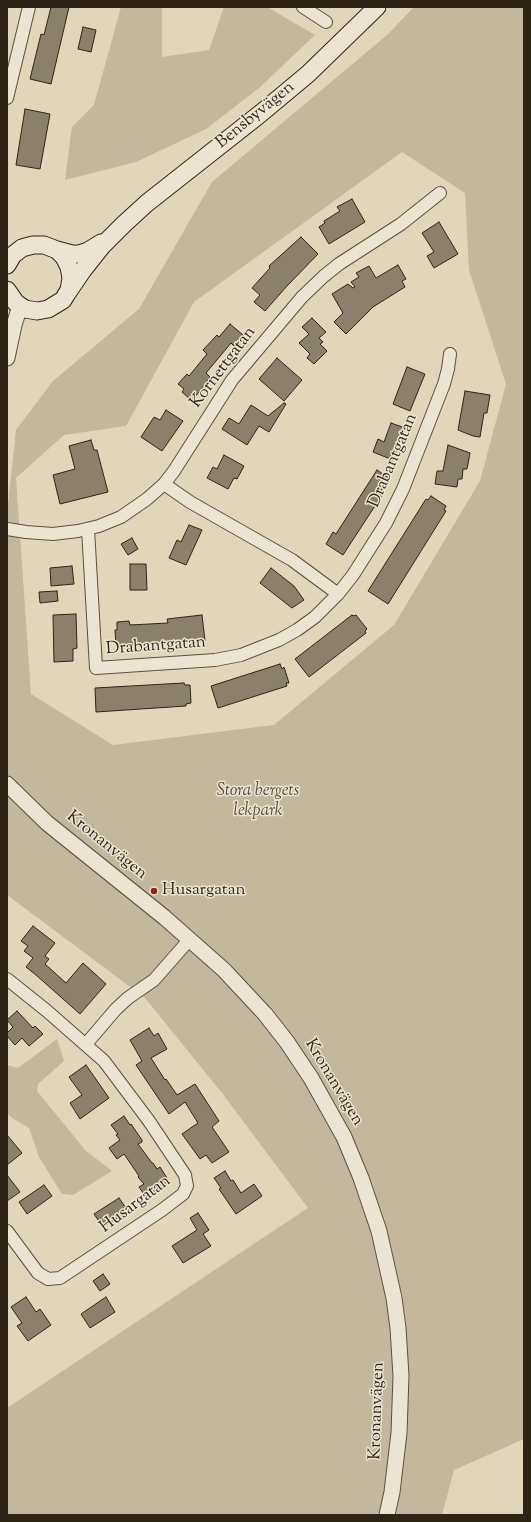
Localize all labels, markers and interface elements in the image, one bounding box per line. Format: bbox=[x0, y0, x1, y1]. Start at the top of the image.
street label: Bensbyvägen bbox=[213, 78, 299, 154]
street label: Kornettgatan bbox=[187, 323, 261, 413]
street label: Drabantgatan bbox=[365, 411, 423, 511]
street label: Drabantgatan bbox=[105, 633, 207, 661]
park label: Stora bergets lekpark bbox=[217, 782, 299, 822]
street label: Kronanvägen bbox=[62, 807, 150, 885]
place label: Husargatan bbox=[162, 881, 246, 901]
marker: Husargatan bbox=[149, 886, 159, 896]
street label: Kronanvägen bbox=[299, 1036, 367, 1130]
street label: Husargatan bbox=[96, 1172, 176, 1238]
street label: Kronanvägen bbox=[366, 1362, 390, 1460]

